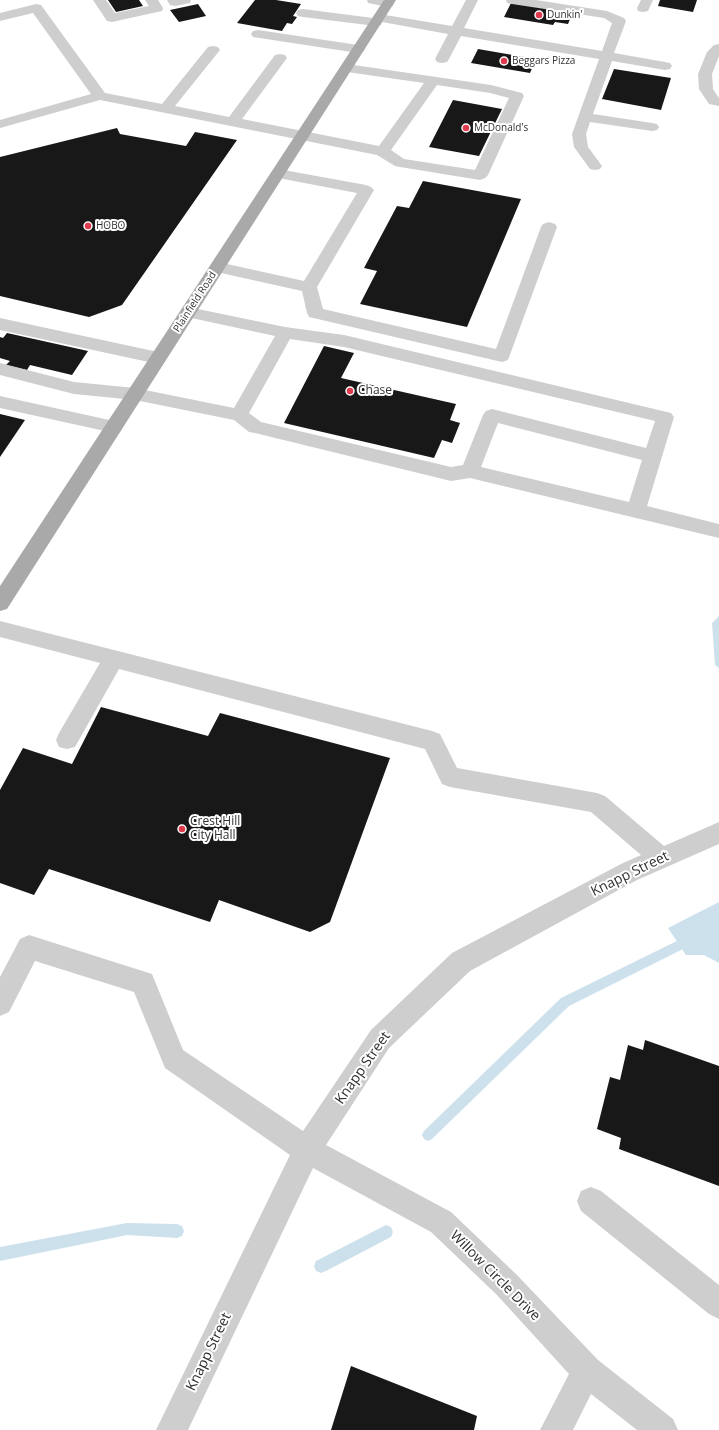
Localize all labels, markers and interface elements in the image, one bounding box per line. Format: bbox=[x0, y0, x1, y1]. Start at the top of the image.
place label: Dunkin' bbox=[547, 9, 583, 21]
marker: Dunkin' bbox=[534, 10, 544, 20]
place label: Beggars Pizza bbox=[512, 55, 575, 67]
marker: Beggars Pizza bbox=[499, 56, 509, 66]
place label: McDonald's bbox=[474, 122, 528, 134]
marker: McDonald's bbox=[461, 123, 471, 133]
place label: HOBO bbox=[96, 220, 125, 232]
marker: HOBO bbox=[83, 221, 93, 231]
street label: Plainfield Road bbox=[171, 270, 219, 334]
place label: Chase bbox=[358, 384, 392, 398]
marker: Chase bbox=[345, 386, 355, 396]
place label: Crest Hill City Hall bbox=[190, 815, 240, 843]
marker: Crest Hill City Hall bbox=[177, 824, 187, 834]
street label: Knapp Street bbox=[588, 848, 672, 900]
street label: Knapp Street bbox=[332, 1028, 394, 1108]
street label: Willow Circle Drive bbox=[446, 1227, 544, 1325]
street label: Knapp Street bbox=[183, 1310, 235, 1394]

